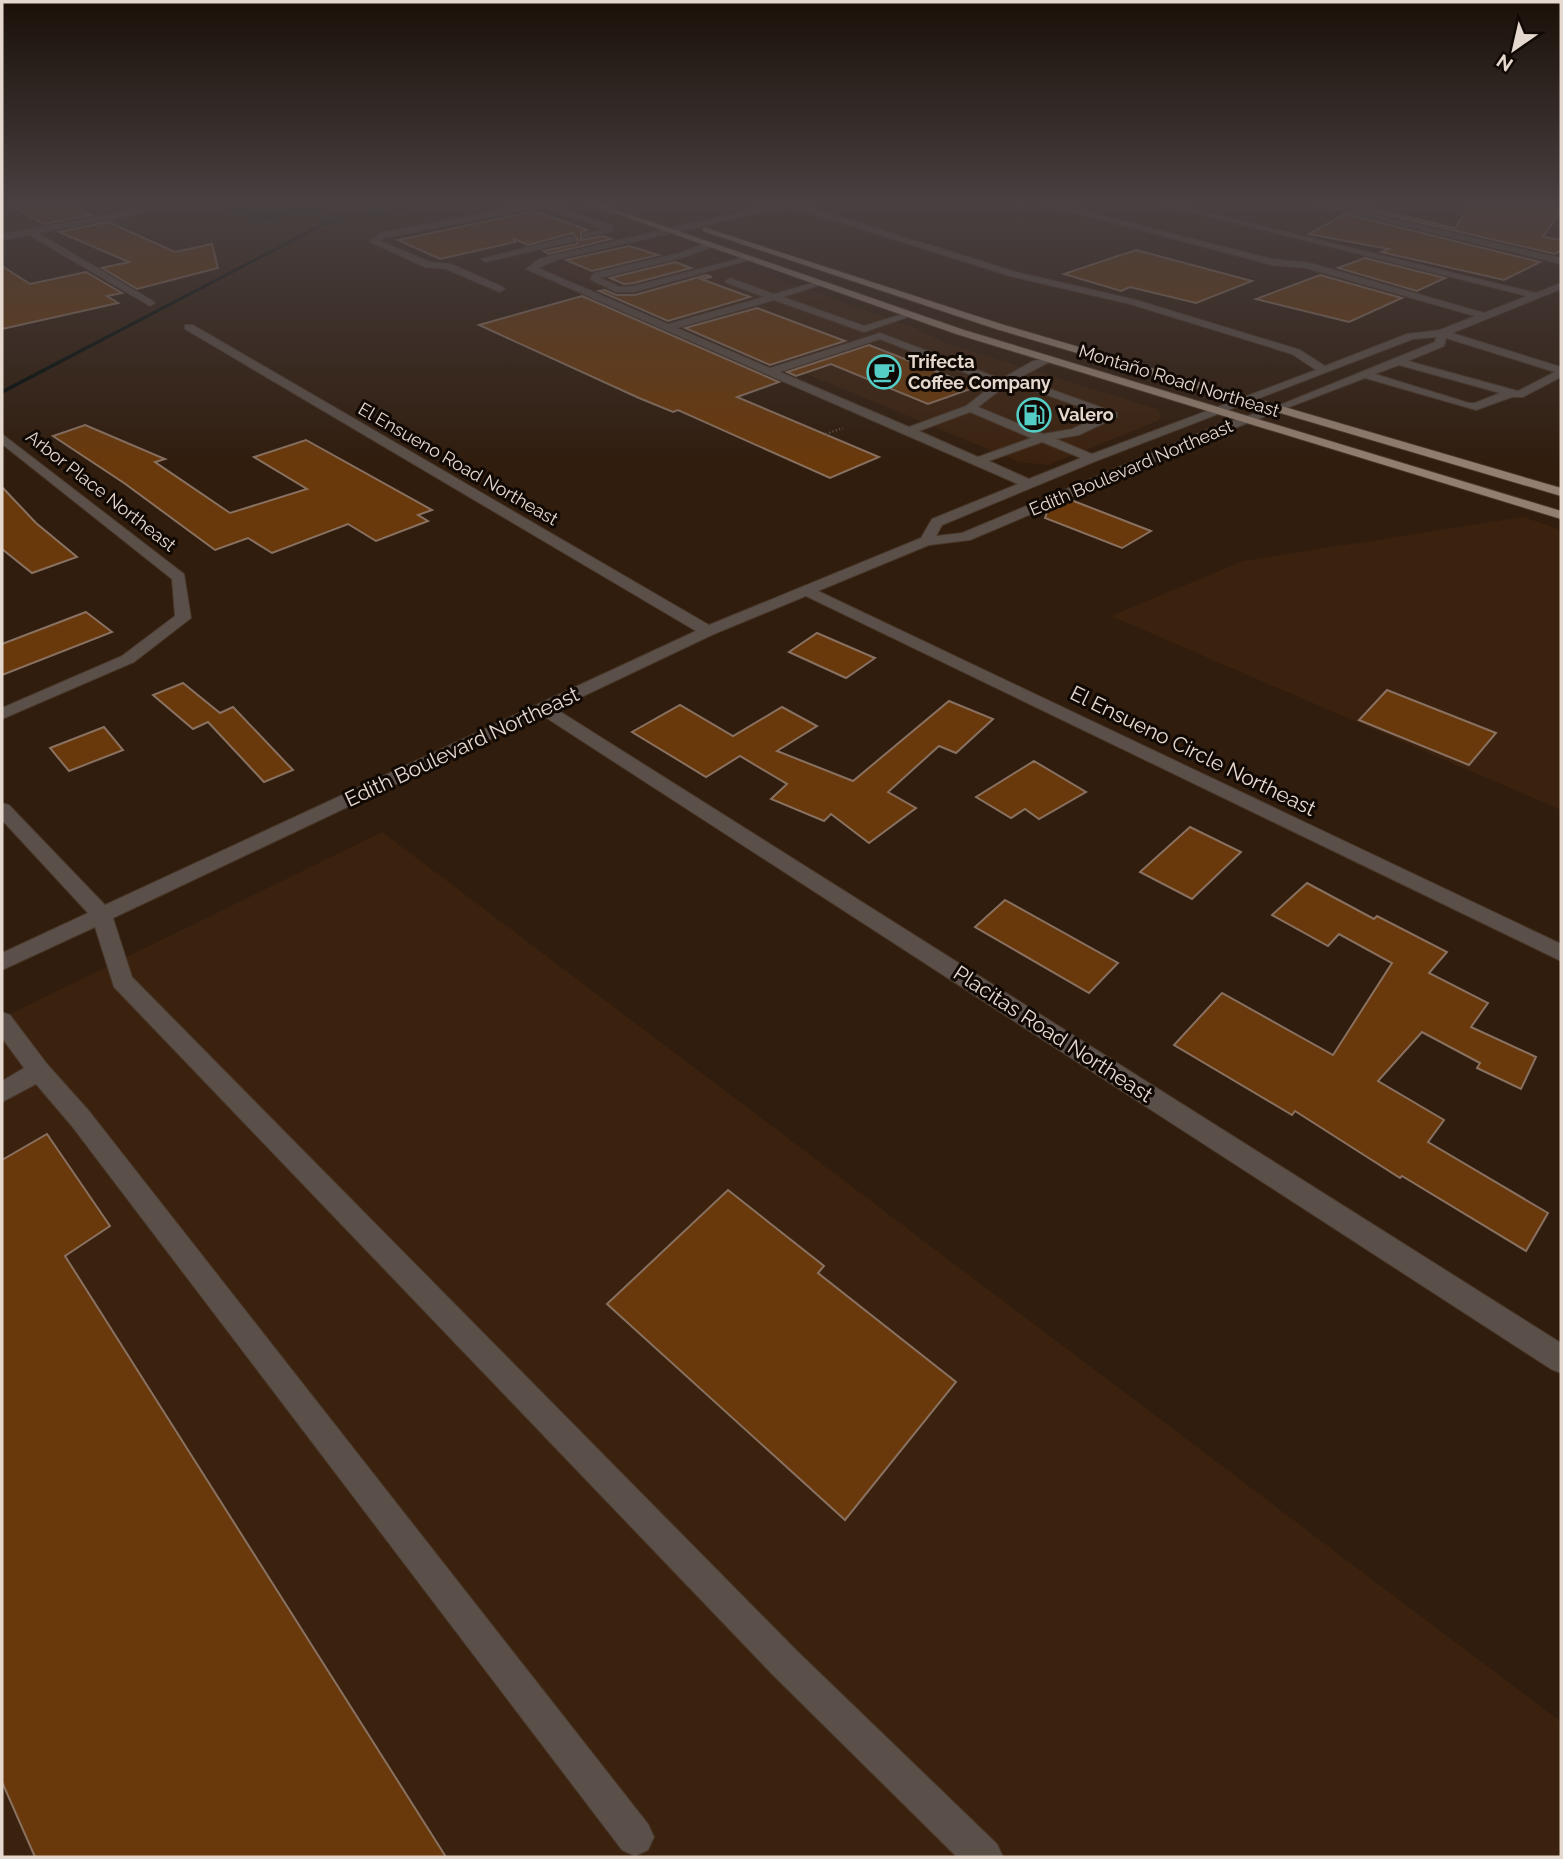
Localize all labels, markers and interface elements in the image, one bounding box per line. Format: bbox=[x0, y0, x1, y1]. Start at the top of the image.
north arrow bbox=[1479, 14, 1549, 84]
text: N bbox=[1492, 50, 1517, 76]
street label: Montaño Road Northeast bbox=[1076, 340, 1282, 421]
place label: Trifecta Coffee Company bbox=[908, 351, 1051, 393]
cafe icon: Trifecta Coffee Company bbox=[865, 353, 903, 391]
fuel station icon: Valero bbox=[1015, 396, 1053, 434]
street label: El Ensueno Road Northeast bbox=[355, 398, 562, 529]
place label: Valero bbox=[1058, 404, 1114, 425]
street label: Edith Boulevard Northeast bbox=[1026, 415, 1236, 520]
street label: Arbor Place Northeast bbox=[22, 426, 180, 556]
street label: El Ensueno Circle Northeast bbox=[1066, 680, 1320, 821]
street label: Edith Boulevard Northeast bbox=[341, 681, 583, 812]
street label: Placitas Road Northeast bbox=[949, 960, 1157, 1107]

